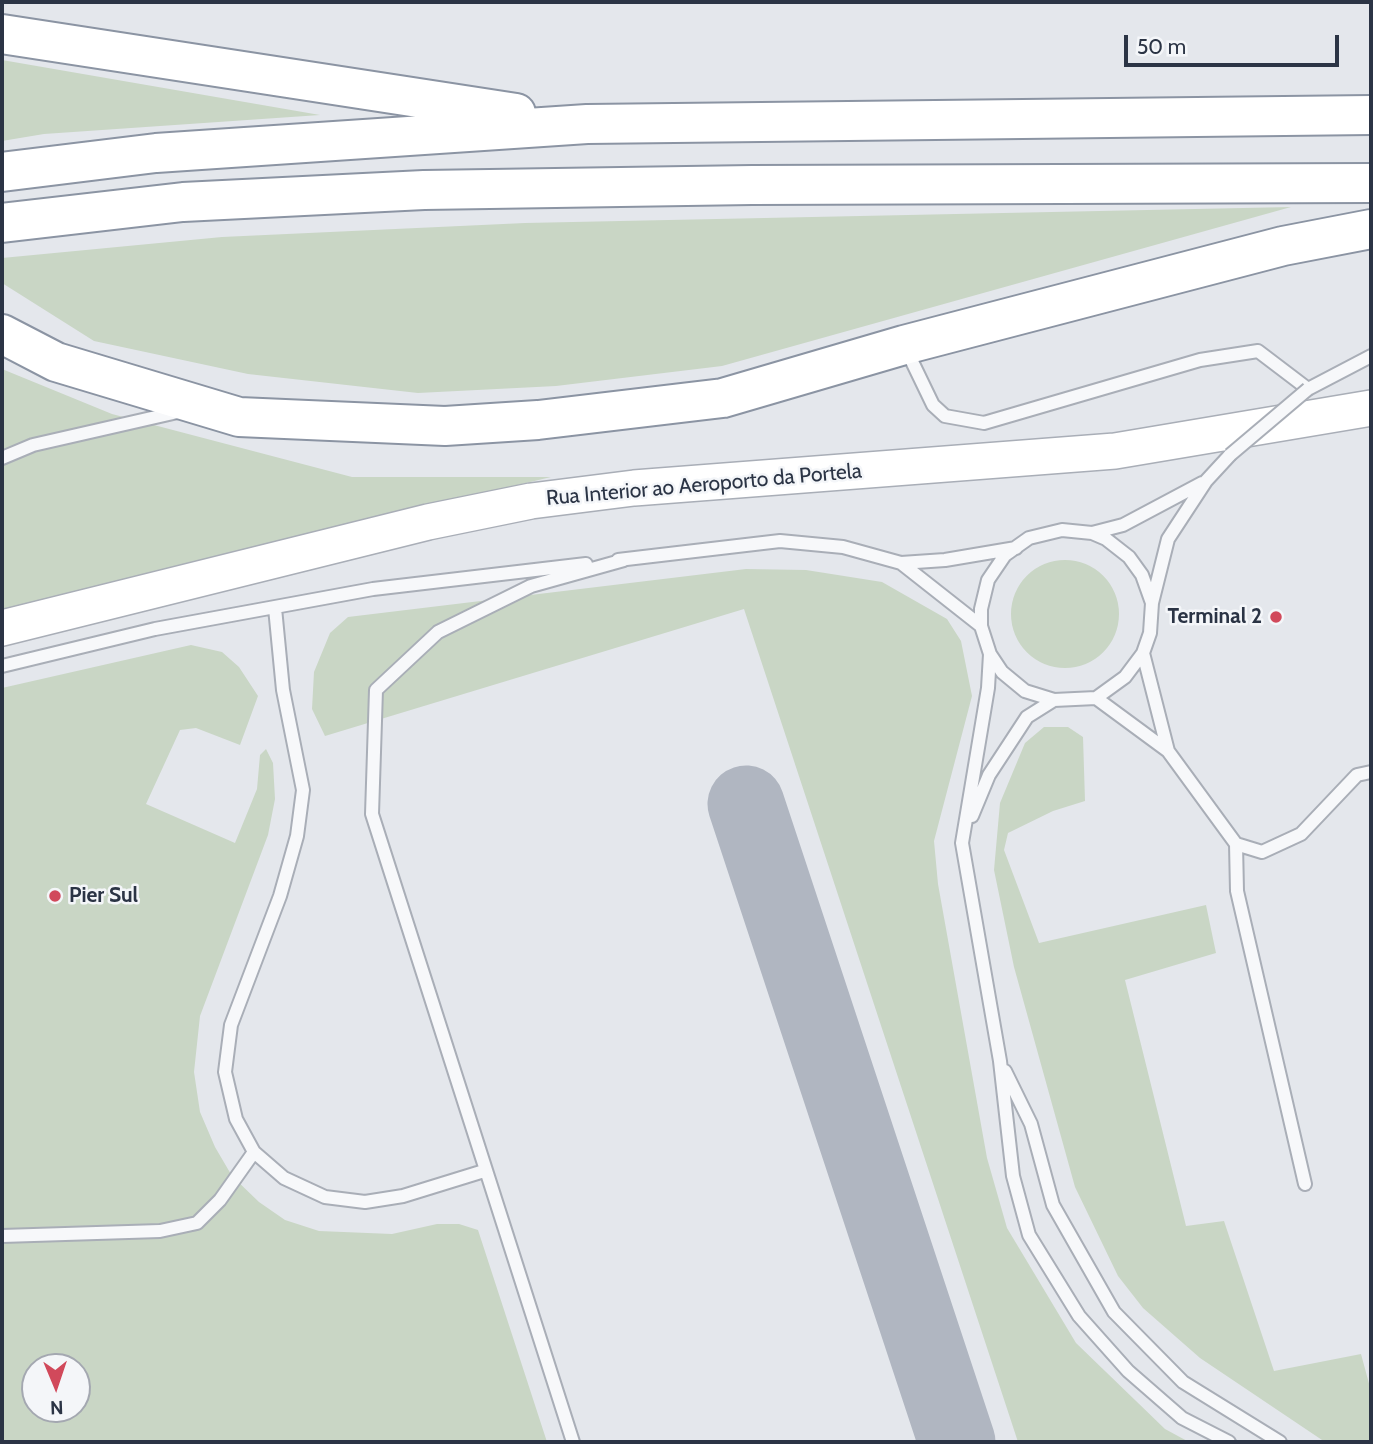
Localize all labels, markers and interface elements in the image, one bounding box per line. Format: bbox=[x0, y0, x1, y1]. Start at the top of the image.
scale bar bbox=[1128, 21, 1343, 65]
text: 50 m bbox=[1137, 34, 1186, 59]
street label: Rua Interior ao Aeroporto da Portela bbox=[545, 459, 863, 511]
place label: Terminal 2 bbox=[1167, 604, 1262, 630]
marker: Terminal 2 bbox=[1268, 609, 1284, 625]
place label: Pier Sul bbox=[69, 883, 138, 909]
marker: Pier Sul bbox=[47, 888, 63, 904]
north arrow bbox=[21, 1353, 91, 1423]
text: N bbox=[50, 1396, 64, 1419]

